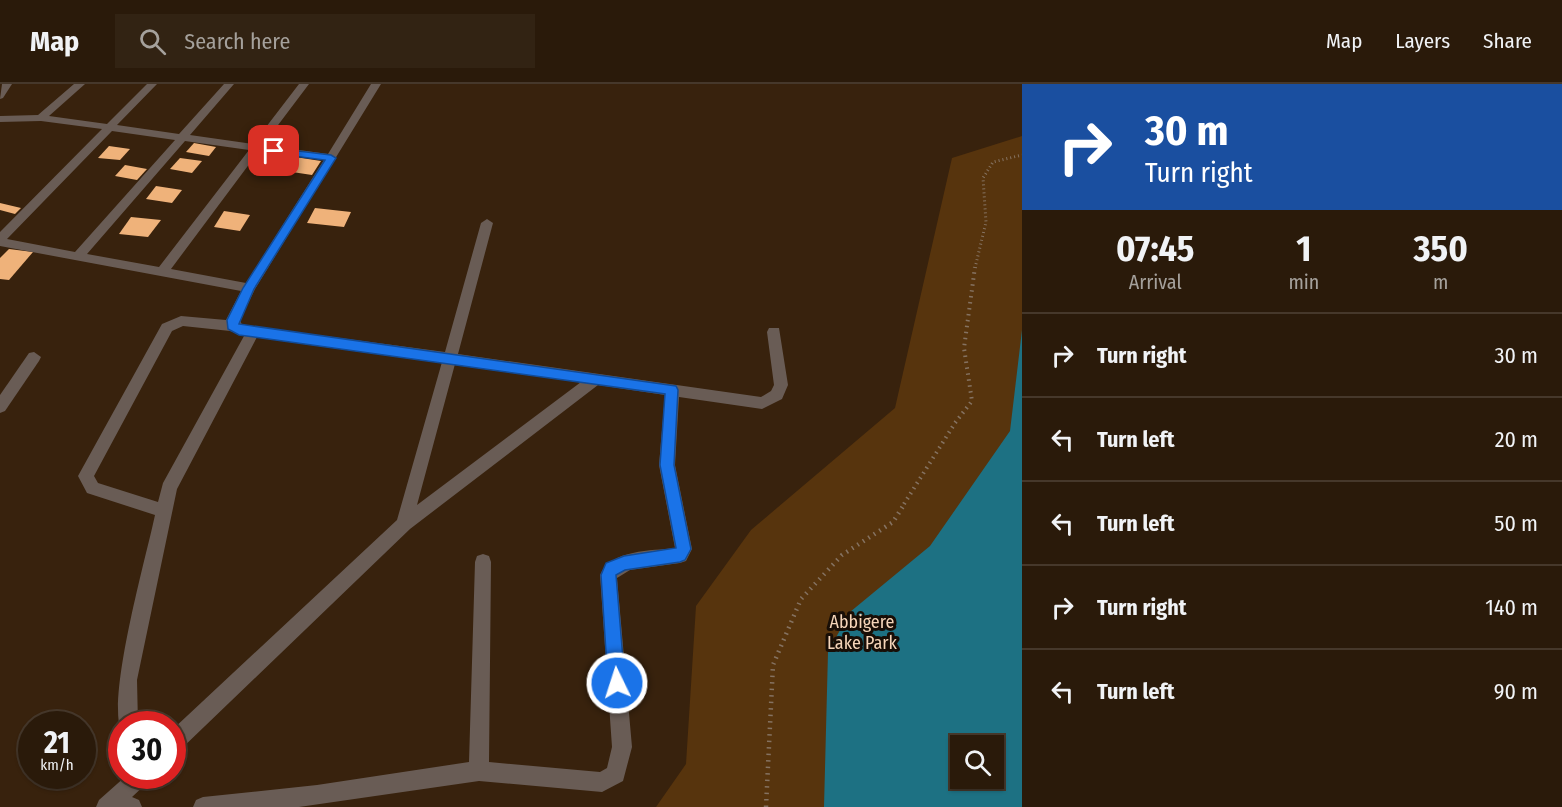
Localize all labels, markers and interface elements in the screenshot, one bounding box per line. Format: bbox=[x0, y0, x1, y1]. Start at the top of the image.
search box bbox=[115, 14, 535, 68]
text: Map bbox=[30, 25, 79, 58]
icon: search bbox=[136, 25, 169, 58]
text: Search here bbox=[184, 28, 290, 55]
text: Map bbox=[1326, 28, 1362, 54]
text: Layers bbox=[1395, 28, 1450, 54]
text: Share bbox=[1483, 28, 1532, 54]
text: 30 m bbox=[1145, 106, 1229, 156]
icon: right bbox=[1046, 108, 1124, 186]
pin bbox=[248, 125, 299, 176]
icon: arrive bbox=[257, 134, 290, 167]
text: Turn right bbox=[1145, 157, 1253, 189]
text: 07:45 bbox=[1116, 227, 1194, 271]
text: 1 bbox=[1296, 227, 1312, 271]
text: 350 bbox=[1413, 227, 1468, 271]
text: Arrival bbox=[1129, 270, 1182, 294]
text: min bbox=[1288, 270, 1319, 294]
text: m bbox=[1433, 270, 1448, 294]
icon: right bbox=[1046, 339, 1079, 372]
text: Turn right bbox=[1097, 342, 1186, 369]
text: 30 m bbox=[1495, 342, 1538, 369]
icon: left bbox=[1046, 423, 1079, 456]
text: Turn left bbox=[1097, 426, 1175, 453]
text: 20 m bbox=[1495, 426, 1538, 453]
icon: left bbox=[1046, 507, 1079, 540]
text: Turn left bbox=[1097, 510, 1175, 537]
text: 50 m bbox=[1494, 510, 1538, 537]
icon: right bbox=[1046, 591, 1079, 624]
text: Turn right bbox=[1097, 594, 1186, 621]
text: 140 m bbox=[1485, 594, 1538, 621]
park label: Abbigere Lake Park bbox=[827, 611, 898, 654]
position arrow bbox=[585, 651, 649, 715]
icon: left bbox=[1046, 675, 1079, 708]
text: Turn left bbox=[1097, 678, 1175, 705]
text: 90 m bbox=[1494, 678, 1538, 705]
speed limit sign: 30 bbox=[108, 711, 186, 789]
text: 21 bbox=[44, 725, 70, 761]
map controls bbox=[950, 735, 1004, 789]
button: search bbox=[950, 735, 1004, 789]
text: km/h bbox=[40, 756, 74, 774]

